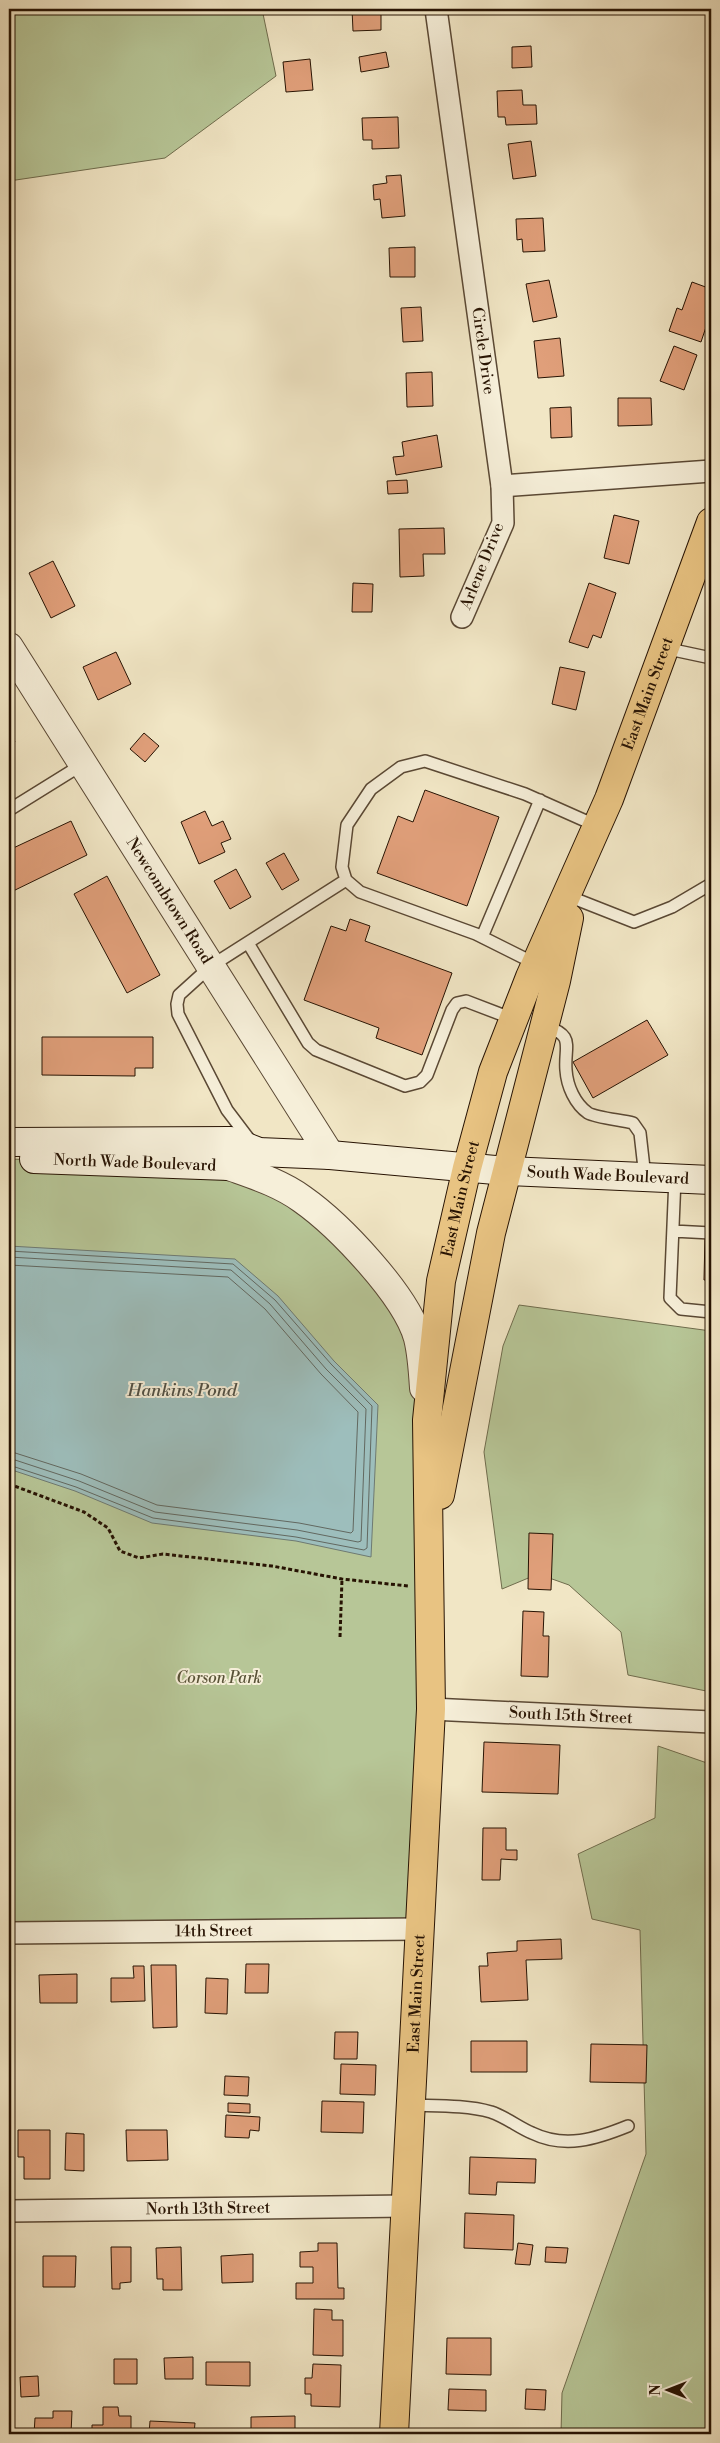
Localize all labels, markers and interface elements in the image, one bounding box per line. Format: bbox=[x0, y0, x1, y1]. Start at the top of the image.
street label: Circle Drive bbox=[467, 306, 499, 396]
street label: Arlene Drive bbox=[455, 520, 509, 613]
street label: East Main Street bbox=[618, 634, 678, 753]
street label: Newcombtown Road bbox=[122, 834, 217, 968]
street label: East Main Street bbox=[437, 1138, 484, 1259]
street label: North Wade Boulevard bbox=[53, 1150, 217, 1176]
street label: South Wade Boulevard bbox=[527, 1162, 689, 1189]
water label: Hankins Pond bbox=[126, 1379, 238, 1402]
park label: Corson Park bbox=[176, 1668, 262, 1688]
street label: South 15th Street bbox=[508, 1703, 634, 1728]
street label: 14th Street bbox=[175, 1921, 253, 1941]
street label: East Main Street bbox=[403, 1933, 430, 2054]
street label: North 13th Street bbox=[145, 2198, 271, 2219]
north arrow bbox=[642, 2366, 692, 2416]
text: N bbox=[647, 2384, 665, 2396]

